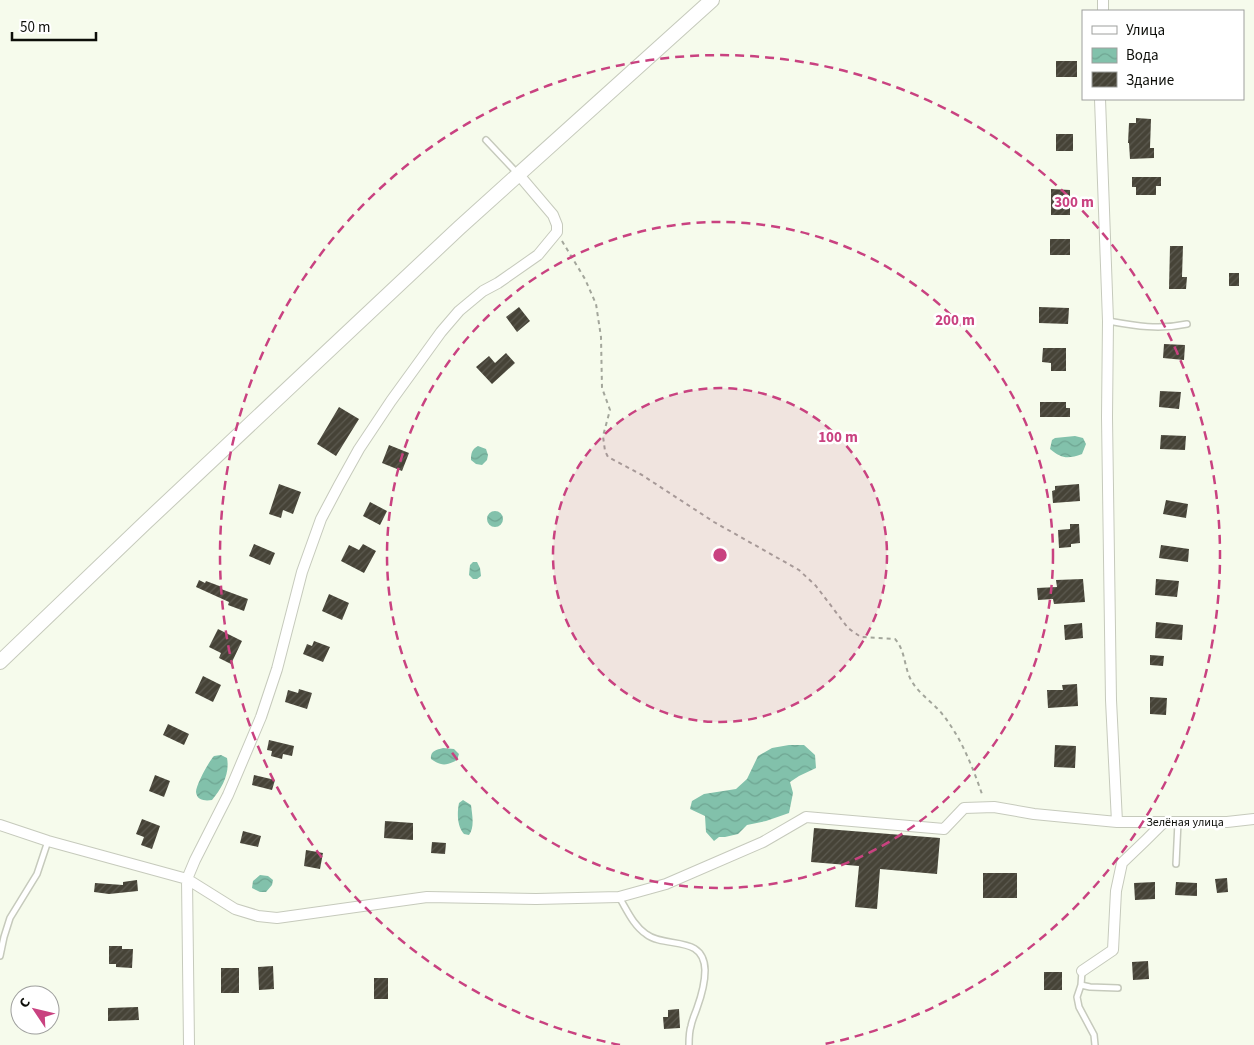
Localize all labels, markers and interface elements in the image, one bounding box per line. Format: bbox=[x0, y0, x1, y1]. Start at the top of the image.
scale bar bbox=[12, 10, 96, 42]
legend bbox=[1082, 10, 1244, 100]
text: 50 m bbox=[20, 17, 50, 38]
text: Улица bbox=[1126, 20, 1165, 41]
text: Вода bbox=[1126, 45, 1159, 66]
text: Здание bbox=[1126, 70, 1174, 91]
text: 300 m bbox=[1054, 192, 1094, 213]
text: 200 m bbox=[935, 310, 975, 331]
text: 100 m bbox=[818, 427, 858, 448]
centre of rings bbox=[711, 546, 729, 564]
street label: Зелёная улица bbox=[1146, 814, 1224, 831]
north arrow bbox=[10, 985, 60, 1035]
text: С bbox=[15, 994, 36, 1012]

